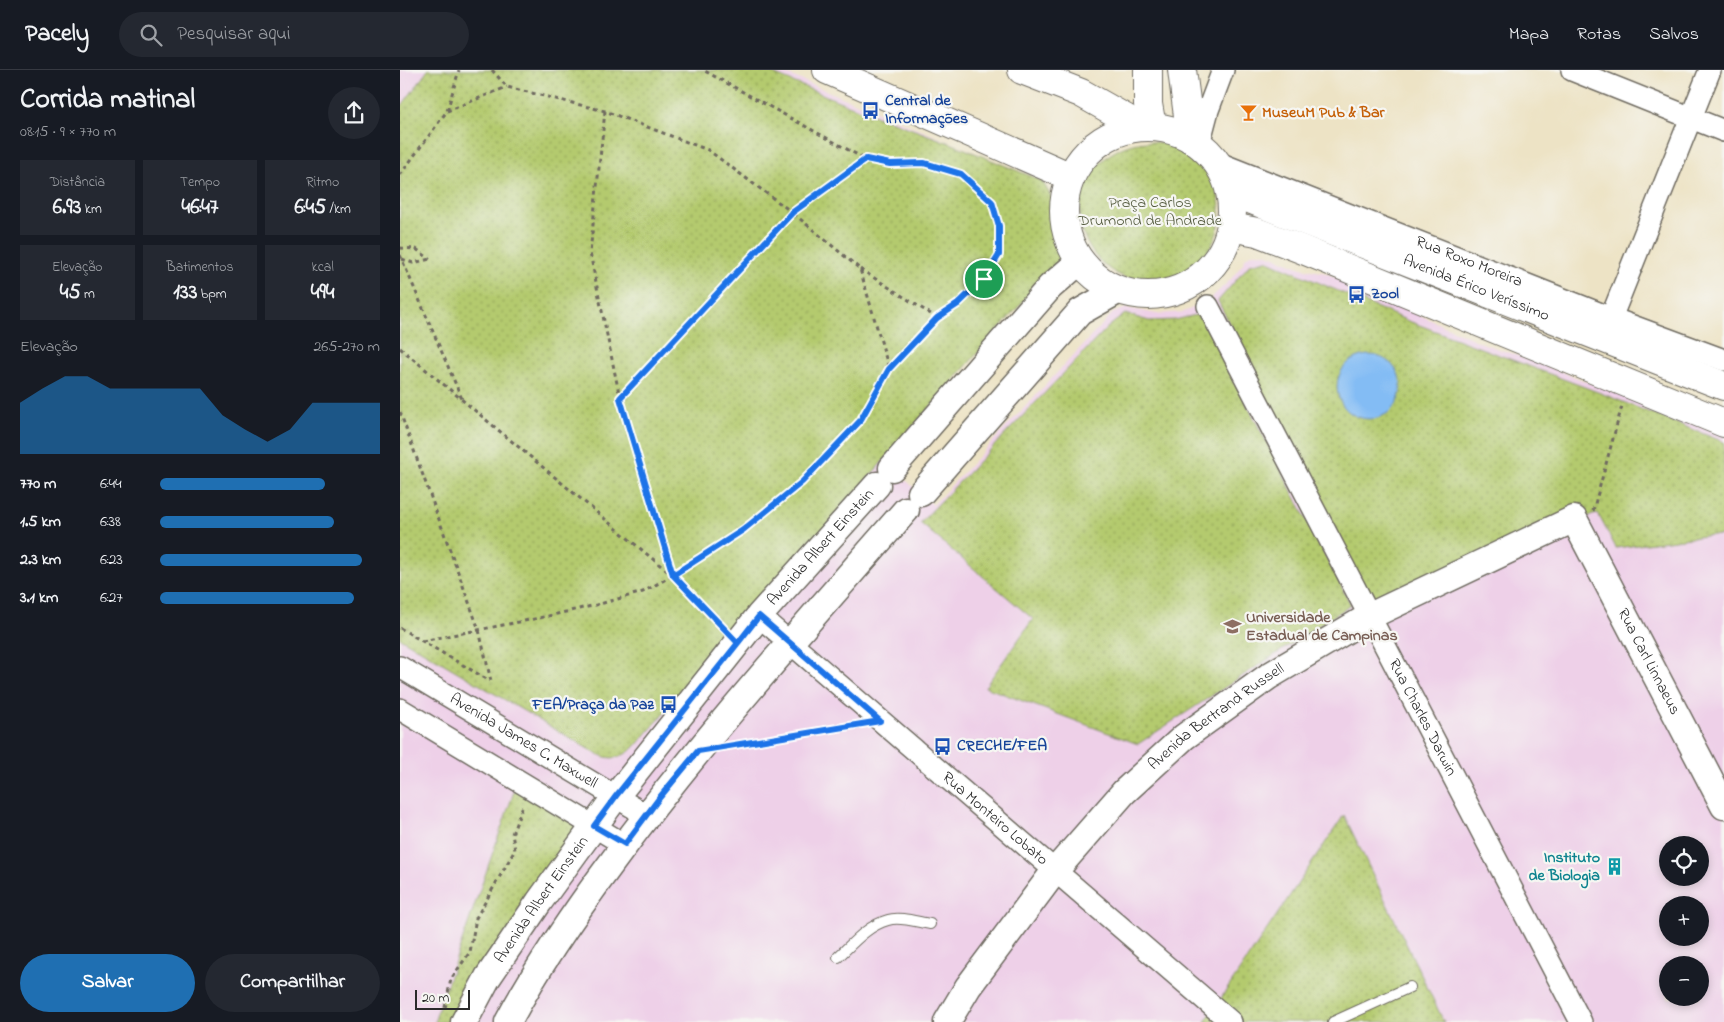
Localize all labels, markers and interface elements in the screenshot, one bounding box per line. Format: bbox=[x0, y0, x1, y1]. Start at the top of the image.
search box bbox=[119, 12, 469, 57]
text: Pacely bbox=[25, 17, 89, 52]
icon: search bbox=[137, 21, 165, 49]
text: Pesquisar aqui bbox=[177, 21, 290, 48]
text: Mapa bbox=[1509, 22, 1549, 48]
text: Rotas bbox=[1577, 22, 1621, 48]
text: Salvos bbox=[1649, 22, 1699, 48]
text: Corrida matinal bbox=[20, 80, 195, 121]
button: share bbox=[328, 87, 380, 139]
place label: Central de Informações bbox=[885, 89, 968, 131]
bus stop icon: Central de Informações bbox=[861, 100, 881, 120]
place label: MuseuM Pub & Bar bbox=[1262, 101, 1386, 125]
bar icon: MuseuM Pub & Bar bbox=[1238, 103, 1258, 123]
text: 08:15 · 9 × 770 m bbox=[20, 120, 116, 144]
text: Distância bbox=[50, 172, 105, 193]
text: Tempo bbox=[180, 172, 220, 193]
text: Ritmo bbox=[306, 172, 339, 193]
park label: Praça Carlos Drumond de Andrade bbox=[1077, 191, 1223, 233]
text: 6.93 bbox=[53, 193, 81, 223]
text: 46:47 bbox=[182, 193, 218, 223]
text: 6:45 bbox=[294, 193, 326, 223]
text: km bbox=[81, 199, 102, 220]
text: /km bbox=[326, 199, 351, 220]
street label: Rua Roxo Moreira bbox=[1412, 230, 1526, 294]
street label: Avenida Érico Veríssimo bbox=[1399, 249, 1553, 328]
text: Elevação bbox=[52, 257, 103, 278]
text: Batimentos bbox=[166, 257, 234, 278]
text: kcal bbox=[312, 257, 334, 278]
pin bbox=[963, 258, 1005, 300]
icon: arrive bbox=[970, 265, 998, 293]
text: 45 bbox=[60, 278, 80, 308]
text: 133 bbox=[173, 278, 197, 308]
text: 494 bbox=[311, 278, 334, 308]
place label: Zool bbox=[1371, 282, 1399, 306]
text: m bbox=[80, 284, 95, 305]
text: bpm bbox=[197, 284, 227, 305]
bus stop icon: Zool bbox=[1347, 284, 1367, 304]
text: Elevação bbox=[20, 335, 78, 359]
text: 265–270 m bbox=[313, 335, 380, 359]
text: 770 m bbox=[20, 472, 57, 496]
text: 6:44 bbox=[100, 472, 122, 496]
street label: Avenida Albert Einstein bbox=[762, 483, 880, 611]
text: 1.5 km bbox=[20, 510, 61, 534]
text: 6:38 bbox=[100, 510, 121, 534]
text: 2.3 km bbox=[20, 548, 61, 572]
text: 6:23 bbox=[100, 548, 123, 572]
text: 3.1 km bbox=[20, 586, 58, 610]
text: 6:27 bbox=[100, 586, 123, 610]
street label: Rua Carl Linnaeus bbox=[1611, 604, 1686, 719]
place label: Universidade Estadual de Campinas bbox=[1246, 606, 1398, 648]
school or university icon: Universidade Estadual de Campinas bbox=[1222, 617, 1242, 637]
street label: Rua Charles Darwin bbox=[1382, 655, 1463, 780]
street label: Avenida Bertrand Russell bbox=[1143, 657, 1289, 776]
street label: Avenida James C. Maxwell bbox=[445, 687, 602, 795]
place label: FEA/Praça da Paz bbox=[531, 693, 655, 717]
bus stop icon: FEA/Praça da Paz bbox=[658, 695, 678, 715]
place label: CRECHE/FEA bbox=[957, 734, 1047, 758]
bus stop icon: CRECHE/FEA bbox=[933, 736, 953, 756]
street label: Rua Monteiro Lobato bbox=[936, 766, 1053, 872]
street label: Avenida Albert Einstein bbox=[489, 831, 595, 968]
map controls bbox=[1659, 836, 1709, 1006]
button: locate bbox=[1659, 836, 1709, 886]
place label: Instituto de Biologia bbox=[1529, 846, 1600, 889]
building icon: Instituto de Biologia bbox=[1604, 857, 1624, 877]
button: + bbox=[1659, 896, 1709, 946]
button: Salvar bbox=[20, 954, 195, 1012]
button: Compartilhar bbox=[205, 954, 380, 1012]
button: − bbox=[1659, 956, 1709, 1006]
scale bar bbox=[415, 987, 470, 1010]
text: 20 m bbox=[422, 988, 449, 1009]

